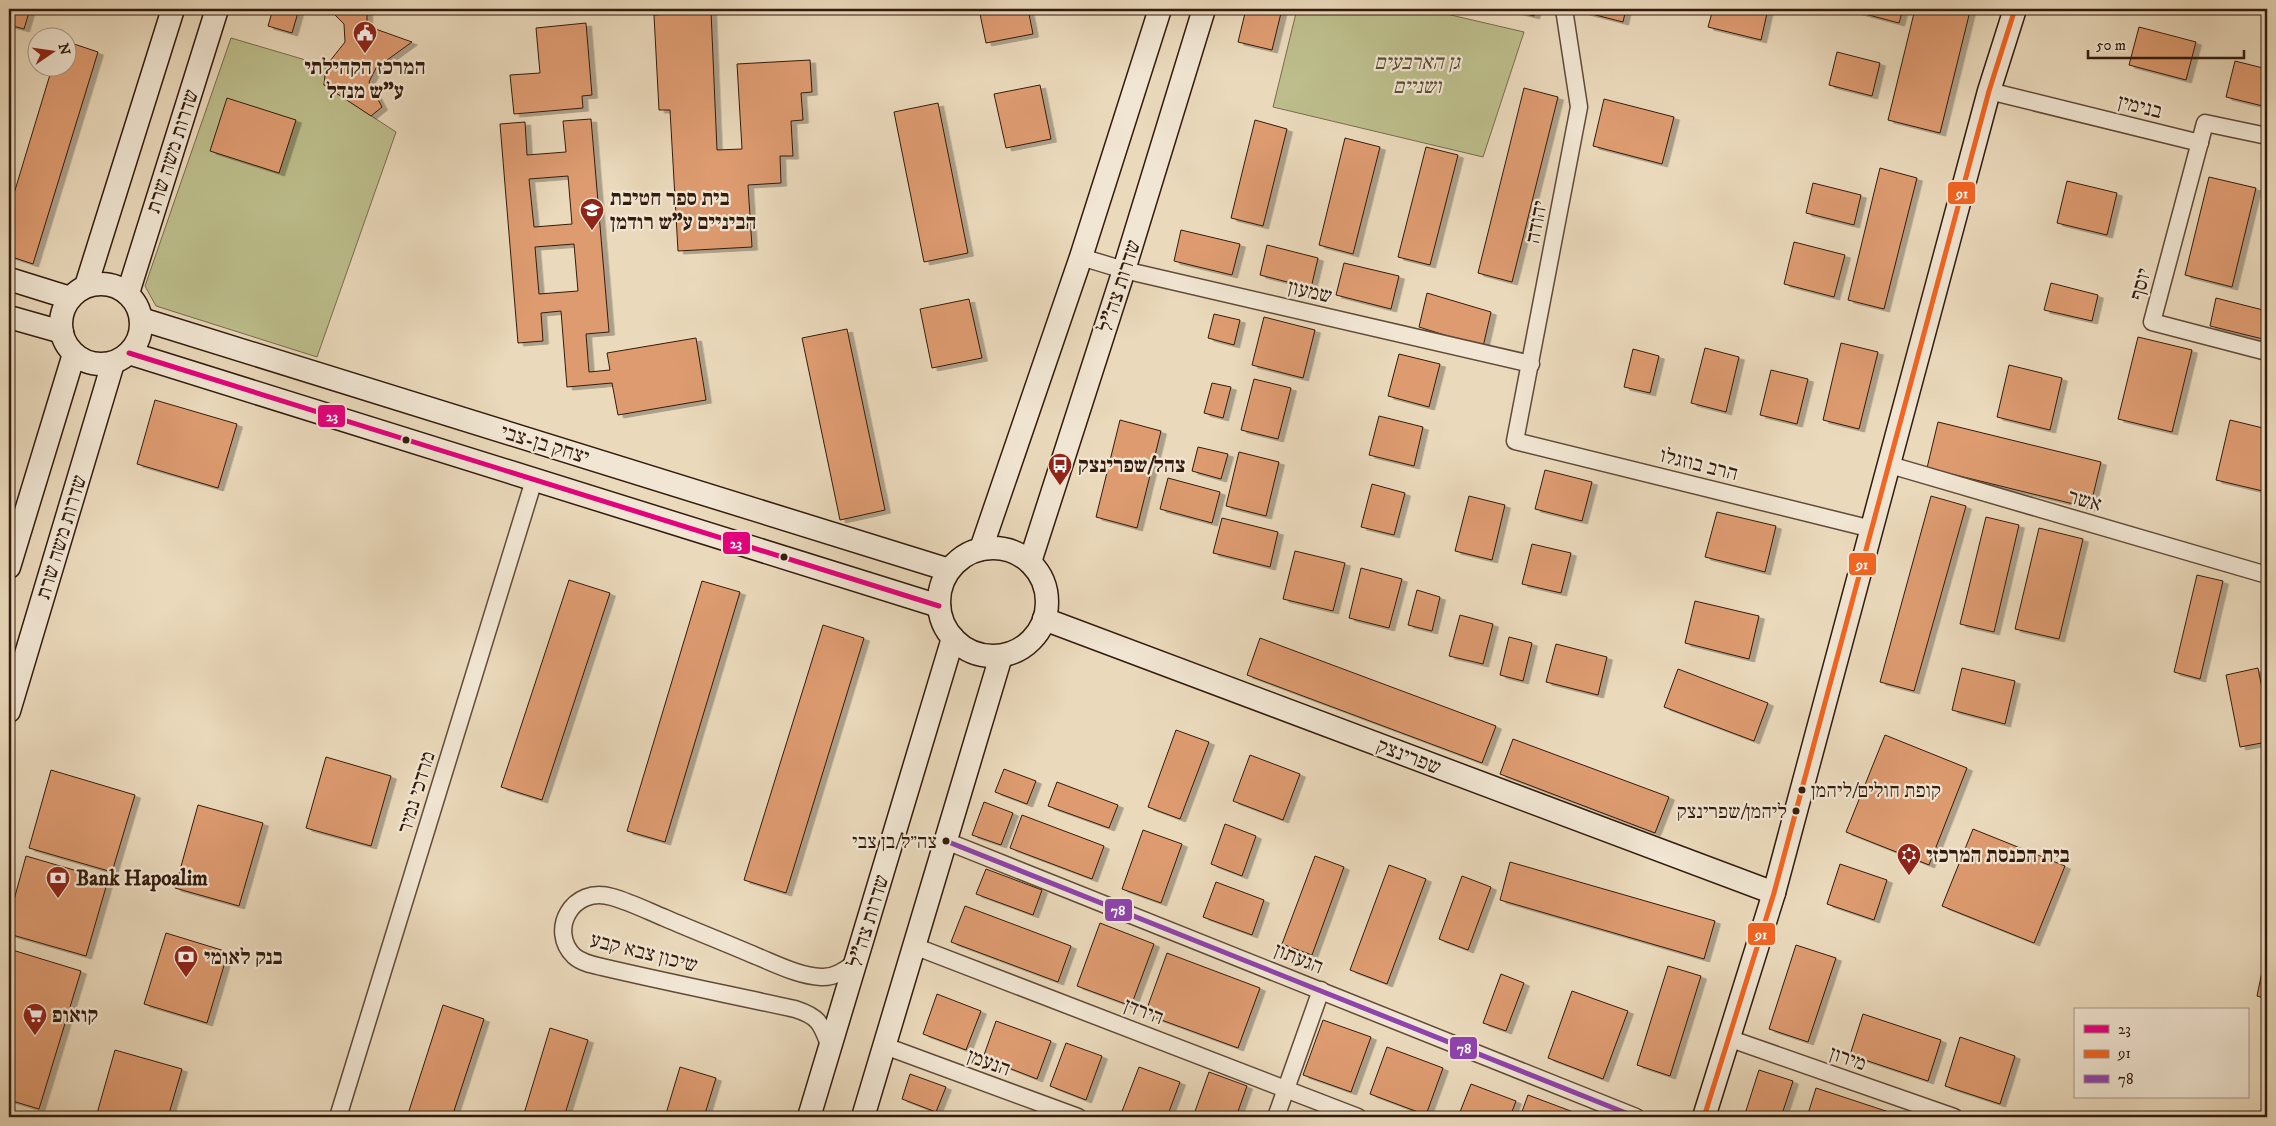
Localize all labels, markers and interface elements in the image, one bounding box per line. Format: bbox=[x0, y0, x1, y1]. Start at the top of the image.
public building icon: המרכז הקהילתי ע"ש מנדל bbox=[352, 20, 378, 54]
north arrow bbox=[28, 28, 78, 78]
scale bar bbox=[2088, 28, 2245, 60]
text: 50 m bbox=[2096, 36, 2126, 55]
text: N bbox=[54, 42, 74, 57]
park label: גן הארבעים ושניים bbox=[1374, 50, 1462, 100]
place label: המרכז הקהילתי ע"ש מנדל bbox=[304, 55, 426, 105]
street label: שדרות משה שרת bbox=[141, 86, 205, 217]
street label: בנימין bbox=[2115, 89, 2165, 125]
line badge: 91 bbox=[1947, 181, 1976, 205]
text: 91 bbox=[1955, 185, 1968, 203]
place label: בית ספר חטיבת הביניים ע"ש רודמן bbox=[610, 186, 757, 236]
school or university icon: בית ספר חטיבת הביניים ע"ש רודמן bbox=[579, 197, 605, 231]
street label: יהודה bbox=[1520, 198, 1554, 246]
street label: שדרות צה"ל bbox=[1093, 237, 1147, 336]
street label: יוסף bbox=[2124, 265, 2158, 303]
street label: שמעון bbox=[1285, 274, 1335, 310]
line badge: 23 bbox=[317, 404, 346, 428]
text: 23 bbox=[326, 408, 338, 426]
street label: יצחק בן-צבי bbox=[497, 419, 593, 471]
unlabelled marker bbox=[401, 435, 411, 445]
street label: הרב בוזגלו bbox=[1657, 443, 1741, 487]
bus stop icon: צהל/שפרינצק bbox=[1047, 452, 1073, 486]
place label: צהל/שפרינצק bbox=[1078, 453, 1186, 479]
street label: שדרות משה שרת bbox=[31, 472, 93, 603]
street label: אשר bbox=[2065, 484, 2105, 518]
line badge: 23 bbox=[722, 531, 751, 555]
text: 23 bbox=[730, 535, 742, 553]
unlabelled marker bbox=[779, 552, 789, 562]
line badge: 91 bbox=[1848, 552, 1877, 576]
text: 91 bbox=[1855, 556, 1868, 574]
street label: שפרינצק bbox=[1373, 733, 1445, 781]
street label: מרדכי נמיר bbox=[392, 748, 442, 837]
place label: קופת חולים/ליהמן bbox=[1811, 779, 1941, 804]
marker: קופת חולים/ליהמן bbox=[1797, 785, 1807, 795]
place label: ליהמן/שפרינצק bbox=[1677, 800, 1787, 825]
marker: ליהמן/שפרינצק bbox=[1791, 806, 1801, 816]
place label: צה״ל/בן צבי bbox=[852, 830, 937, 855]
marker: צה״ל/בן צבי bbox=[941, 836, 951, 846]
synagogue icon: בית הכנסת המרכזי bbox=[1896, 842, 1922, 876]
place label: בית הכנסת המרכזי bbox=[1926, 843, 2070, 869]
bank icon: Bank Hapoalim bbox=[45, 865, 71, 899]
place label: Bank Hapoalim bbox=[76, 866, 208, 892]
street label: שדרות צה"ל bbox=[842, 871, 895, 971]
line badge: 78 bbox=[1104, 898, 1133, 922]
text: 78 bbox=[1111, 902, 1125, 920]
line badge: 91 bbox=[1747, 922, 1776, 946]
text: 91 bbox=[1754, 926, 1767, 944]
street label: שיכון צבא קבע bbox=[587, 927, 700, 979]
street label: הגעתון bbox=[1270, 937, 1327, 980]
bank icon: בנק לאומי bbox=[173, 944, 199, 978]
place label: בנק לאומי bbox=[204, 945, 283, 971]
street label: הירדן bbox=[1120, 992, 1167, 1031]
supermarket icon: קואופ bbox=[22, 1002, 48, 1036]
place label: קואופ bbox=[52, 1003, 98, 1029]
legend bbox=[2074, 1008, 2248, 1098]
text: 23 bbox=[2118, 1020, 2131, 1039]
line badge: 78 bbox=[1449, 1036, 1478, 1060]
text: 78 bbox=[1457, 1040, 1471, 1058]
street label: מירון bbox=[1826, 1041, 1869, 1077]
street label: הנעמן bbox=[963, 1043, 1014, 1083]
text: 91 bbox=[2117, 1044, 2131, 1063]
text: 78 bbox=[2118, 1070, 2133, 1089]

